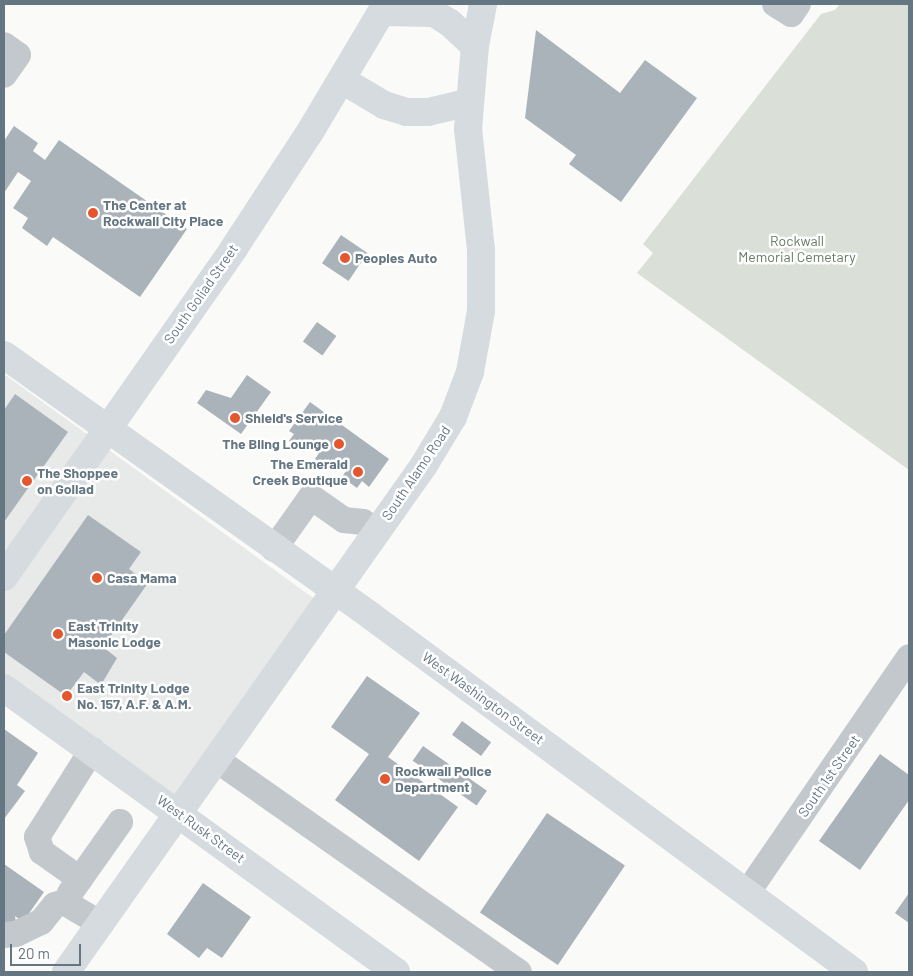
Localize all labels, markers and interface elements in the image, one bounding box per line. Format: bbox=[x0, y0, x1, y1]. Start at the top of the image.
place label: The Center at Rockwall City Place bbox=[103, 197, 223, 230]
marker: The Center at Rockwall City Place bbox=[87, 207, 99, 219]
park label: Rockwall Memorial Cemetary bbox=[738, 233, 856, 266]
street label: South Goliad Street bbox=[160, 241, 242, 347]
place label: Peoples Auto bbox=[355, 250, 437, 266]
marker: Peoples Auto bbox=[339, 252, 351, 264]
place label: Shield's Service bbox=[245, 410, 343, 426]
marker: Shield's Service bbox=[229, 412, 241, 424]
street label: South Alamo Road bbox=[378, 423, 454, 523]
place label: The Bling Lounge bbox=[222, 436, 329, 452]
marker: The Bling Lounge bbox=[333, 438, 345, 450]
place label: The Emerald Creek Boutique bbox=[253, 456, 348, 488]
place label: The Shoppee on Goliad bbox=[37, 465, 118, 498]
marker: The Emerald Creek Boutique bbox=[352, 466, 364, 478]
marker: The Shoppee on Goliad bbox=[21, 475, 33, 487]
place label: Casa Mama bbox=[107, 570, 177, 586]
marker: Casa Mama bbox=[91, 572, 103, 584]
place label: East Trinity Masonic Lodge bbox=[68, 618, 161, 650]
marker: East Trinity Masonic Lodge bbox=[52, 628, 64, 640]
street label: West Washington Street bbox=[419, 648, 547, 748]
place label: East Trinity Lodge No. 157, A.F. & A.M. bbox=[77, 680, 191, 712]
marker: East Trinity Lodge No. 157, A.F. & A.M. bbox=[61, 690, 73, 702]
street label: South 1st Street bbox=[794, 732, 864, 820]
place label: Rockwall Police Department bbox=[395, 763, 492, 796]
marker: Rockwall Police Department bbox=[379, 773, 391, 785]
street label: West Rusk Street bbox=[154, 792, 248, 866]
scale bar bbox=[12, 934, 84, 966]
text: 20 m bbox=[18, 944, 50, 962]

